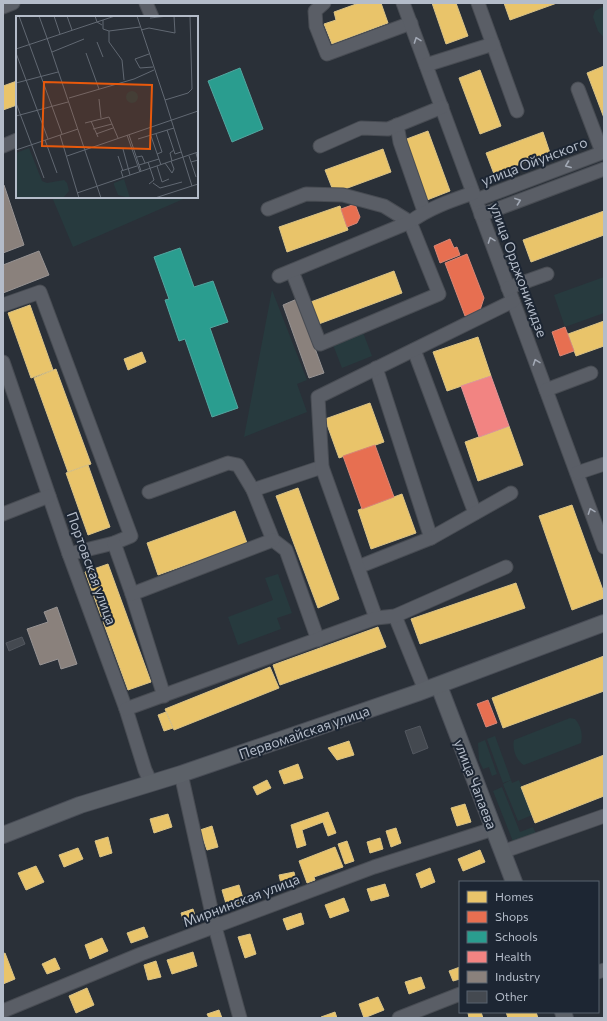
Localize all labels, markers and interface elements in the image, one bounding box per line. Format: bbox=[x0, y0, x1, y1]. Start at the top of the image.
inset map bbox=[16, 16, 198, 198]
one-way arrow bbox=[413, 36, 421, 43]
street label: улица Ойунского bbox=[478, 133, 590, 189]
one-way arrow bbox=[564, 161, 571, 169]
one-way arrow bbox=[514, 197, 521, 206]
street label: улица Орджоникидзе bbox=[487, 200, 551, 340]
one-way arrow bbox=[487, 237, 495, 244]
one-way arrow bbox=[532, 359, 540, 366]
one-way arrow bbox=[587, 507, 595, 514]
street label: Портовская улица bbox=[64, 509, 120, 627]
street label: Первомайская улица bbox=[236, 702, 372, 762]
street label: улица Чапаева bbox=[451, 737, 501, 831]
street label: Мирнинская улица bbox=[180, 870, 302, 930]
legend bbox=[459, 881, 599, 1013]
text: Homes bbox=[495, 889, 533, 903]
text: Shops bbox=[495, 909, 529, 923]
text: Schools bbox=[495, 929, 538, 943]
text: Health bbox=[495, 949, 531, 963]
text: Industry bbox=[495, 969, 540, 983]
text: Other bbox=[495, 989, 528, 1003]

